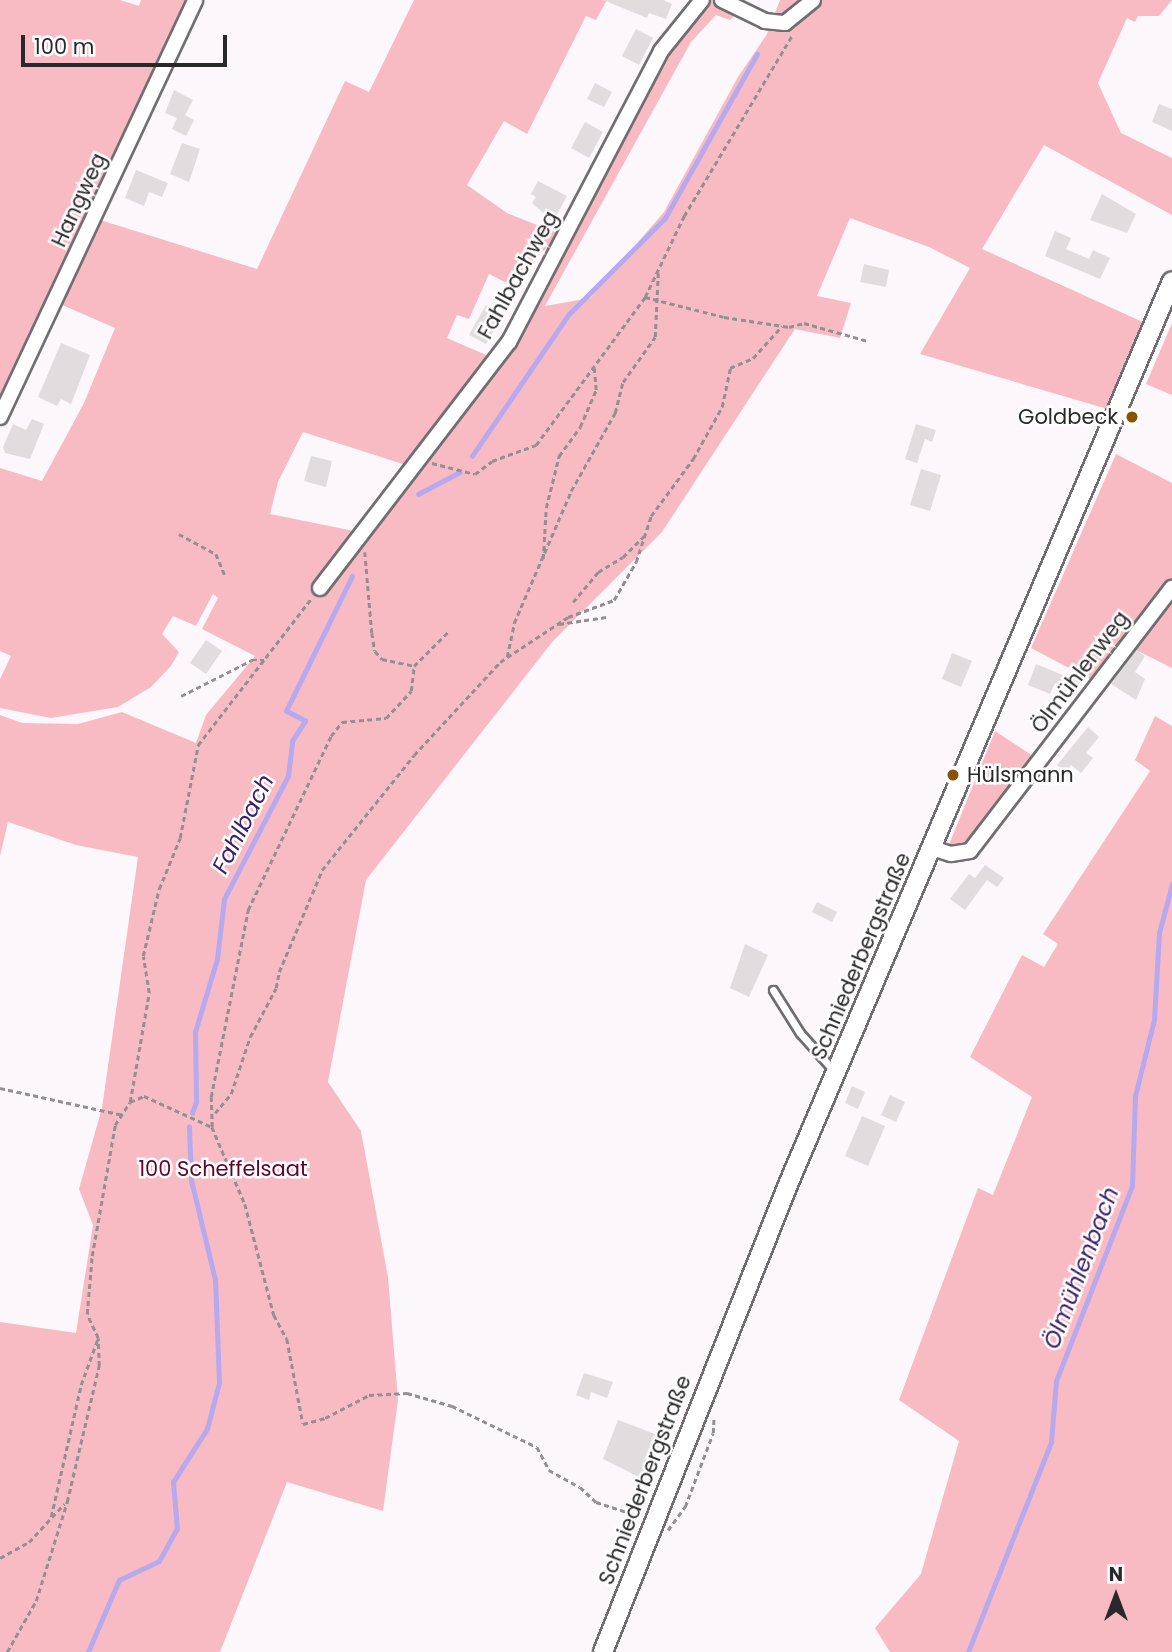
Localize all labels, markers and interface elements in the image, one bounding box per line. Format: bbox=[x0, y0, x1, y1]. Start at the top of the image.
scale bar bbox=[24, 21, 231, 65]
text: 100 m bbox=[34, 32, 94, 61]
street label: Hangweg bbox=[46, 149, 112, 251]
street label: Fahlbachweg bbox=[472, 207, 564, 343]
place label: Goldbeck bbox=[1018, 404, 1118, 430]
marker: Goldbeck bbox=[1124, 409, 1140, 425]
street label: Ölmühlenweg bbox=[1026, 606, 1134, 738]
place label: Hülsmann bbox=[967, 762, 1074, 788]
marker: Hülsmann bbox=[945, 767, 961, 783]
water label: Fahlbach bbox=[206, 770, 280, 878]
street label: Schniederbergstraße bbox=[806, 849, 916, 1063]
park label: 100 Scheffelsaat bbox=[138, 1156, 308, 1182]
water label: Ölmühlenbach bbox=[1037, 1183, 1125, 1353]
street label: Schniederbergstraße bbox=[593, 1372, 697, 1588]
north arrow bbox=[1081, 1561, 1151, 1631]
text: N bbox=[1109, 1561, 1123, 1588]

